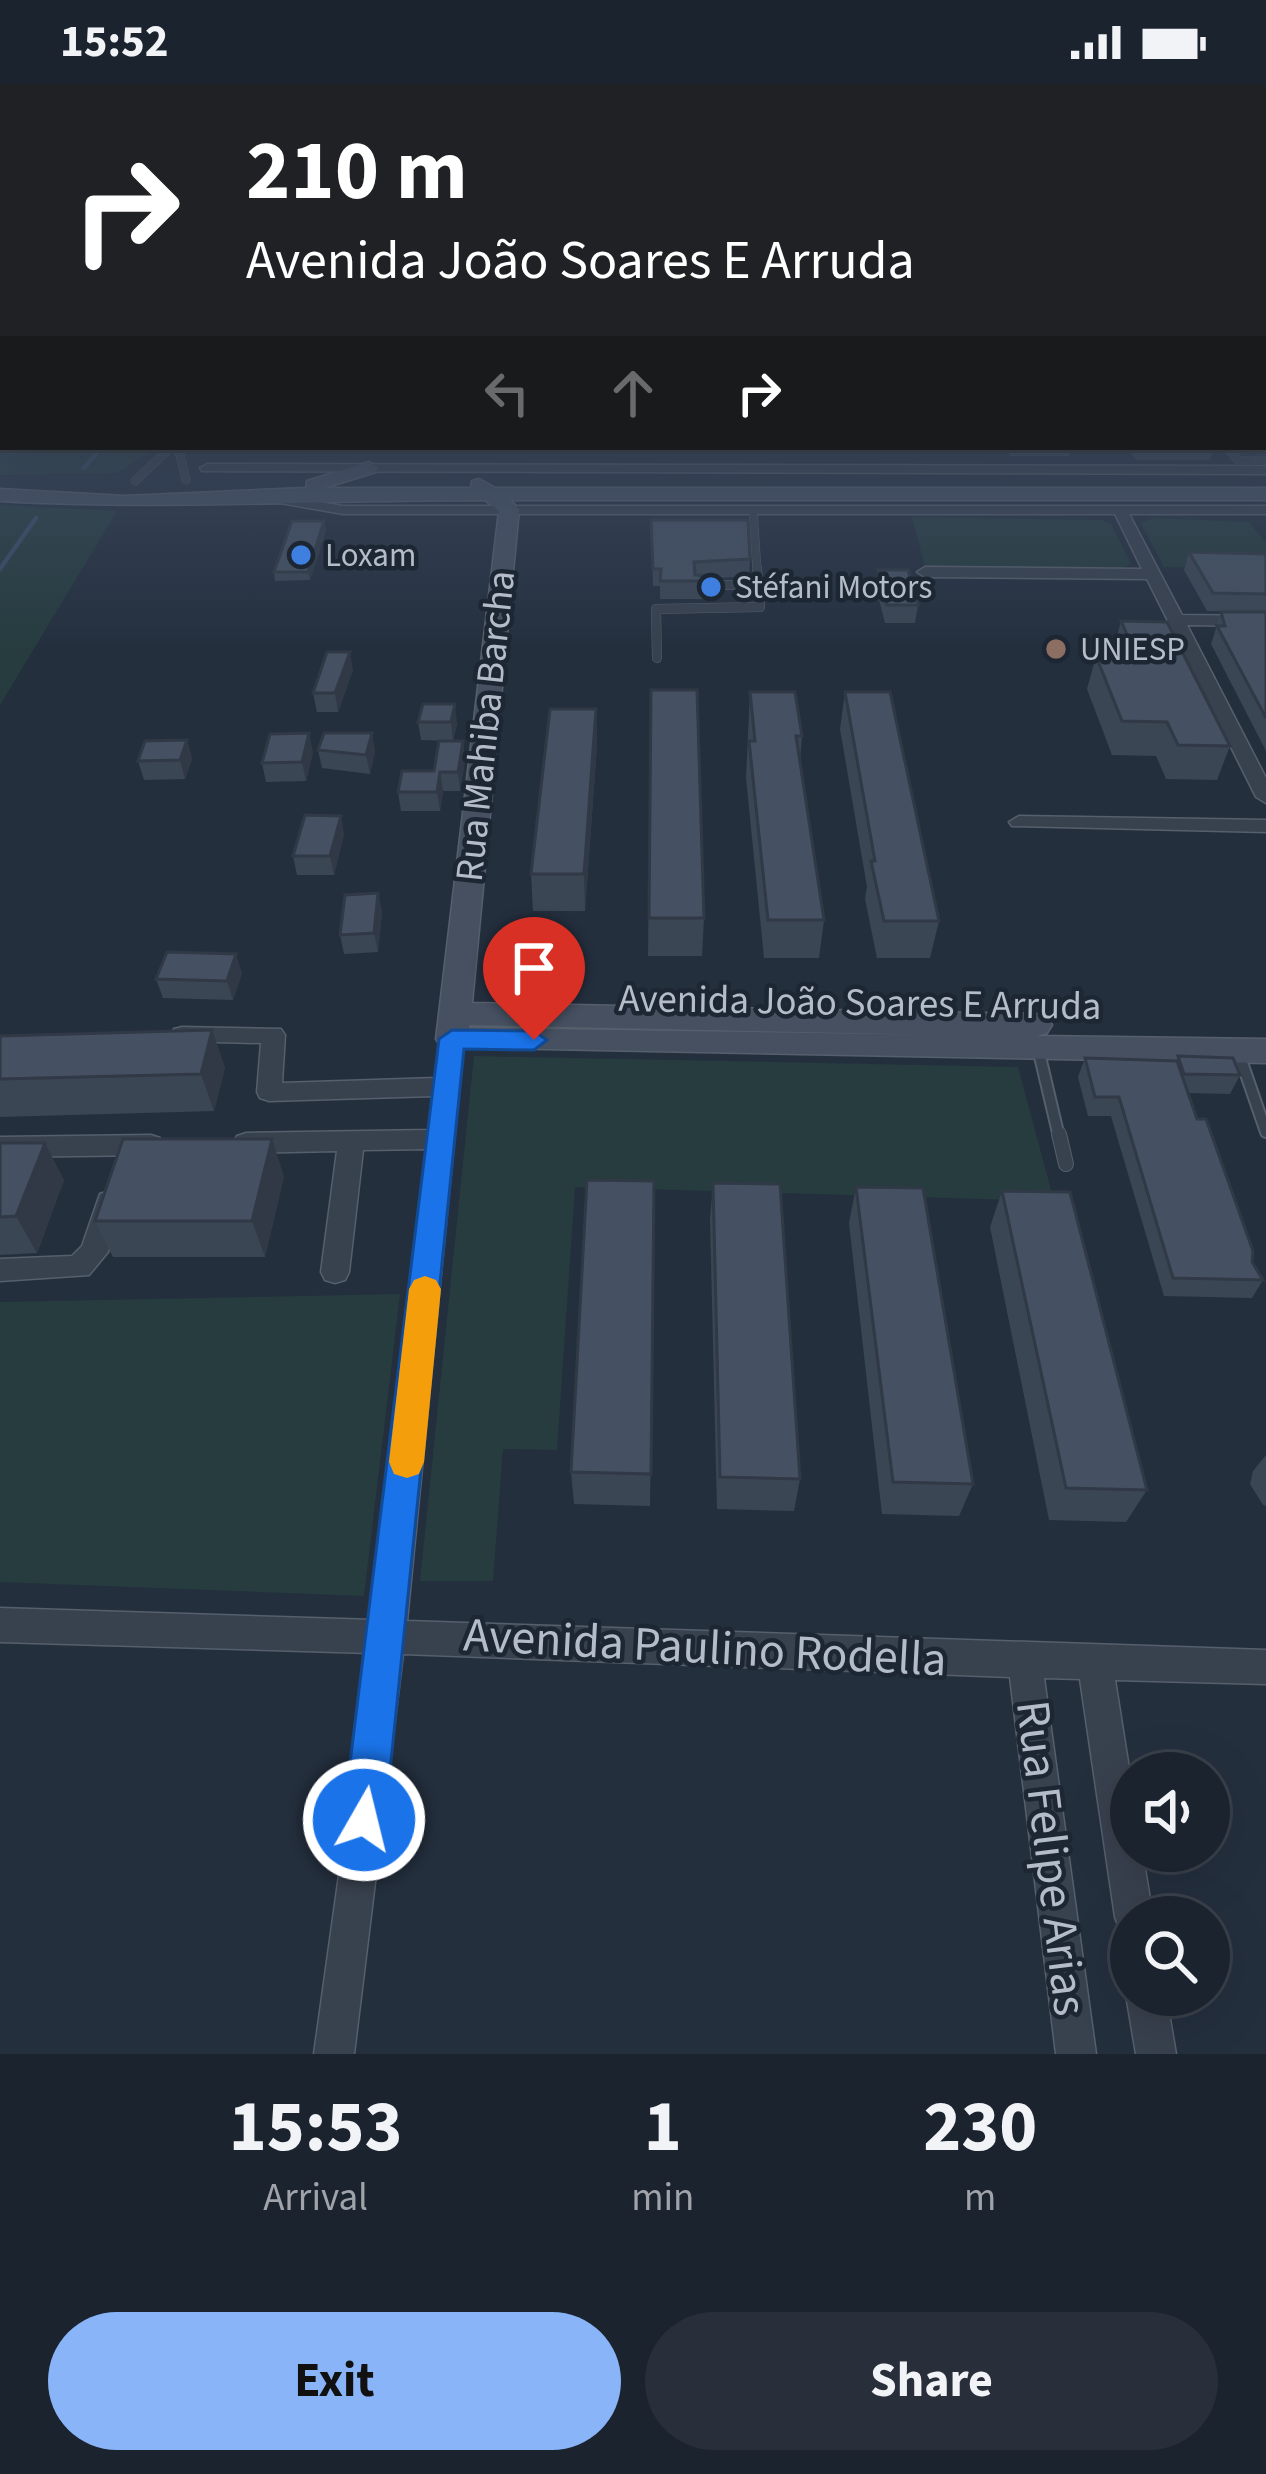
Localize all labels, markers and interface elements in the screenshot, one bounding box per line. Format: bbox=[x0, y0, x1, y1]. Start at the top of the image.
text: 15:52 bbox=[60, 10, 169, 74]
text: 210 m bbox=[246, 112, 468, 232]
icon: right bbox=[48, 132, 204, 288]
text: Avenida João Soares E Arruda bbox=[246, 223, 915, 300]
icon: left bbox=[474, 360, 540, 426]
icon: ahead bbox=[600, 360, 666, 426]
icon: right bbox=[726, 360, 792, 426]
place label: Loxam bbox=[325, 532, 416, 579]
marker: Loxam bbox=[288, 542, 314, 568]
place label: Stéfani Motors bbox=[735, 564, 932, 611]
street label: Rua Mahiba Barcha bbox=[442, 568, 530, 884]
marker: Stéfani Motors bbox=[698, 574, 724, 600]
place label: UNIESP bbox=[1080, 626, 1185, 673]
marker: UNIESP bbox=[1043, 636, 1069, 662]
pin bbox=[483, 917, 585, 1040]
icon: arrive bbox=[501, 935, 567, 1001]
street label: Avenida João Soares E Arruda bbox=[618, 971, 1102, 1035]
street label: Avenida Paulino Rodella bbox=[462, 1601, 948, 1695]
street label: Rua Felipe Arias bbox=[998, 1697, 1104, 2019]
map controls bbox=[1110, 1752, 1230, 2016]
button: sound bbox=[1110, 1752, 1230, 1872]
position arrow bbox=[301, 1757, 427, 1883]
button: search bbox=[1110, 1896, 1230, 2016]
text: 15:53 bbox=[229, 2076, 402, 2179]
text: 1 bbox=[644, 2076, 682, 2179]
text: 230 bbox=[923, 2076, 1037, 2179]
text: Arrival bbox=[263, 2170, 368, 2226]
text: min bbox=[631, 2170, 694, 2226]
text: m bbox=[964, 2170, 996, 2226]
button: Exit bbox=[48, 2312, 621, 2450]
button: Share bbox=[645, 2312, 1218, 2450]

